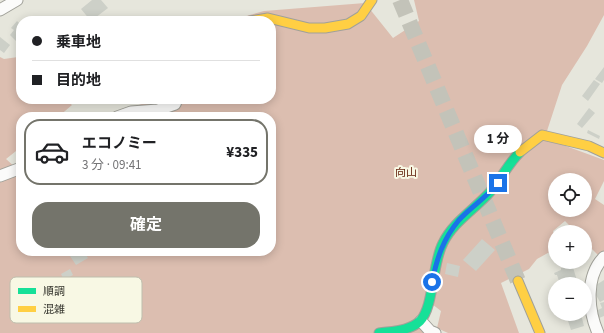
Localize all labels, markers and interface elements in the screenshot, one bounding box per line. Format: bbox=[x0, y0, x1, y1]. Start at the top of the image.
text: 乗車地 bbox=[56, 32, 101, 53]
text: 目的地 bbox=[56, 70, 101, 91]
callout: 1 分 bbox=[474, 125, 522, 153]
text: 1 分 bbox=[487, 130, 509, 148]
text: エコノミー bbox=[82, 133, 157, 154]
icon: car bbox=[34, 134, 70, 170]
text: ¥335 bbox=[226, 142, 258, 163]
text: 3 分 · 09:41 bbox=[82, 156, 142, 174]
park label: 向山 bbox=[395, 165, 417, 180]
map controls bbox=[548, 173, 592, 321]
button: locate bbox=[548, 173, 592, 217]
route end bbox=[489, 174, 507, 192]
button: 確定 bbox=[32, 202, 260, 248]
button: + bbox=[548, 225, 592, 269]
route start bbox=[423, 273, 441, 291]
legend bbox=[10, 277, 142, 323]
button: − bbox=[548, 277, 592, 321]
text: 順調 bbox=[43, 284, 65, 299]
text: 混雑 bbox=[43, 302, 65, 317]

